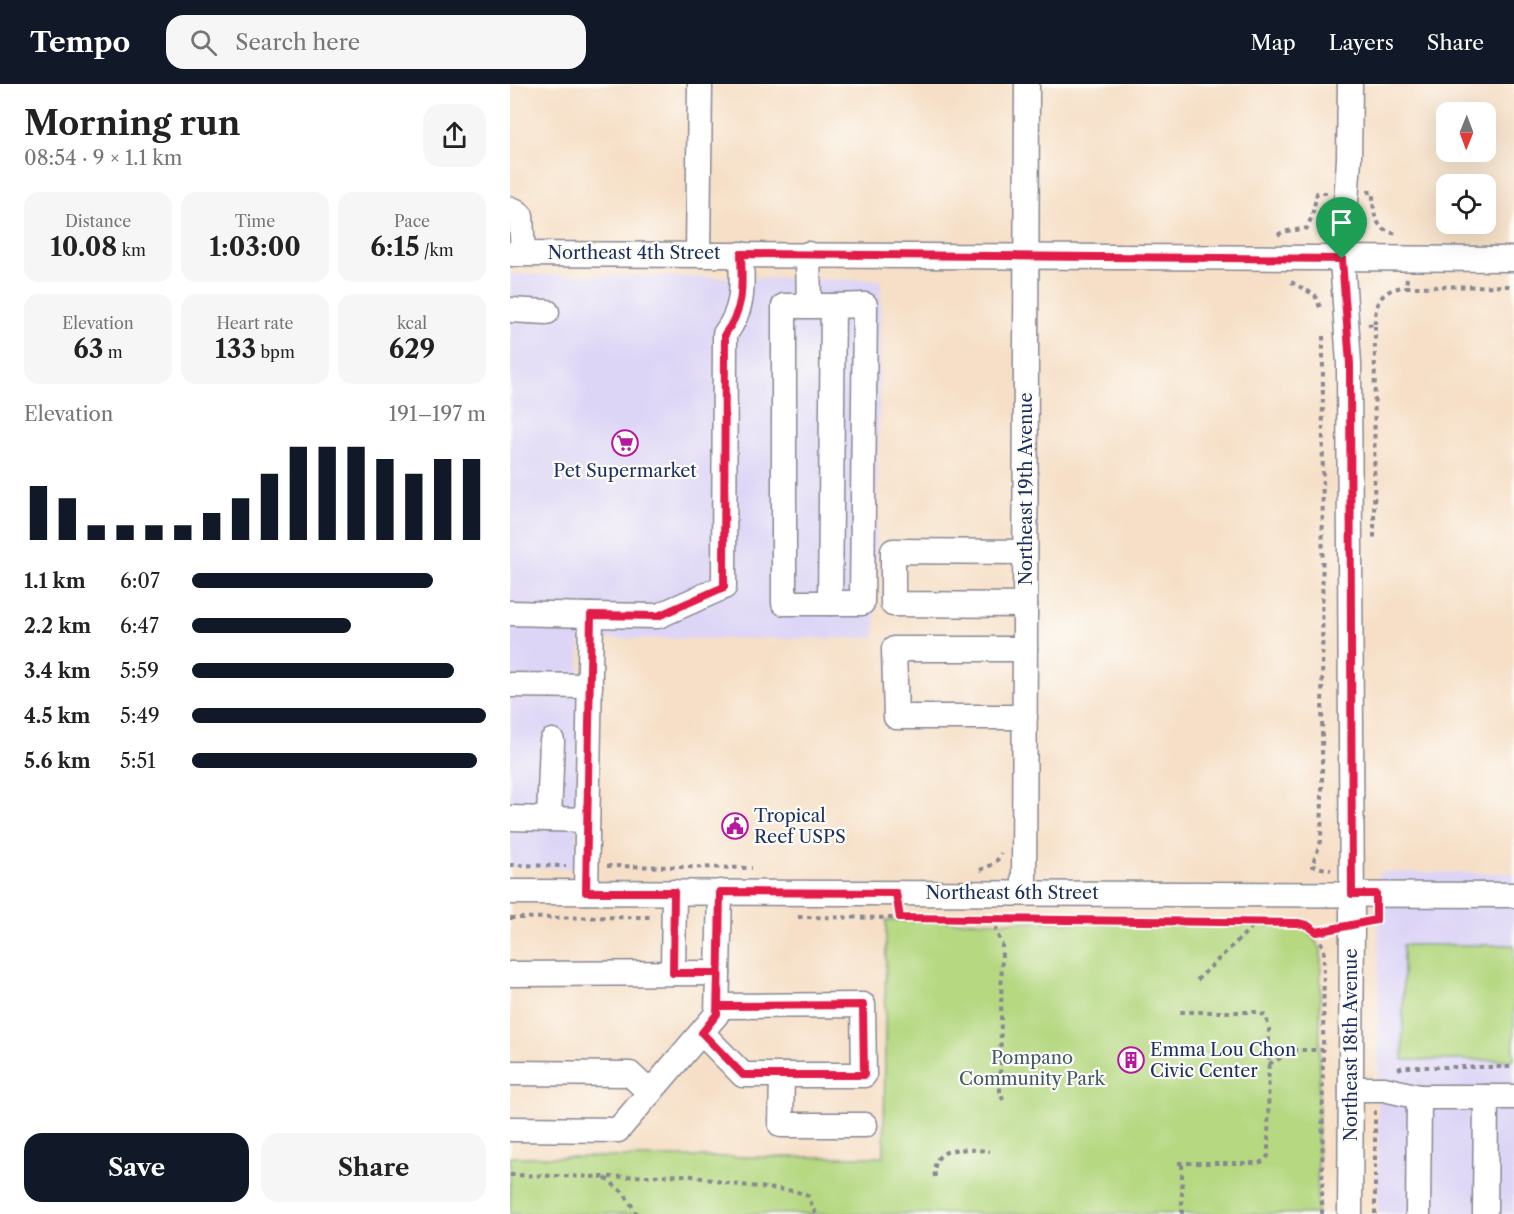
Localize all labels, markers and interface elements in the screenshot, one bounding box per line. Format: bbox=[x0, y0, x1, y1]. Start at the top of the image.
search box bbox=[166, 15, 586, 69]
text: Tempo bbox=[30, 25, 130, 59]
icon: search bbox=[187, 26, 220, 59]
text: Search here bbox=[235, 29, 360, 56]
text: Map bbox=[1251, 30, 1296, 55]
text: Layers bbox=[1329, 30, 1394, 55]
text: Share bbox=[1427, 30, 1484, 55]
north arrow bbox=[1436, 102, 1496, 162]
map controls bbox=[1436, 102, 1496, 234]
text: Morning run bbox=[24, 103, 240, 144]
button: share bbox=[423, 104, 486, 167]
text: 08:54 · 9 × 1.1 km bbox=[24, 146, 182, 170]
button: locate bbox=[1436, 174, 1496, 234]
pin bbox=[1316, 197, 1367, 259]
icon: arrive bbox=[1325, 206, 1358, 239]
text: Distance bbox=[65, 211, 131, 231]
text: Time bbox=[235, 211, 275, 231]
text: Pace bbox=[394, 211, 430, 231]
text: 10.08 bbox=[50, 231, 117, 263]
text: 1:03:00 bbox=[209, 231, 301, 263]
text: 6:15 bbox=[370, 231, 420, 263]
text: km bbox=[117, 240, 146, 260]
text: /km bbox=[420, 240, 454, 260]
street label: Northeast 4th Street bbox=[548, 242, 721, 264]
text: Elevation bbox=[62, 313, 134, 333]
text: Heart rate bbox=[216, 313, 294, 333]
text: kcal bbox=[397, 313, 427, 333]
text: 63 bbox=[73, 333, 104, 365]
text: 133 bbox=[215, 333, 256, 365]
text: 629 bbox=[389, 333, 435, 365]
text: m bbox=[104, 342, 123, 362]
text: bpm bbox=[256, 342, 295, 362]
street label: Northeast 19th Avenue bbox=[1015, 393, 1037, 585]
text: Elevation bbox=[24, 402, 113, 426]
text: 191–197 m bbox=[389, 402, 486, 426]
supermarket icon: Pet Supermarket bbox=[610, 428, 640, 458]
place label: Pet Supermarket bbox=[553, 460, 697, 482]
text: 1.1 km bbox=[24, 569, 86, 593]
text: 6:07 bbox=[120, 569, 160, 593]
text: 2.2 km bbox=[24, 614, 91, 638]
text: 6:47 bbox=[120, 614, 159, 638]
text: 3.4 km bbox=[24, 659, 91, 683]
text: 5:59 bbox=[120, 659, 159, 683]
text: 4.5 km bbox=[24, 704, 91, 728]
text: 5:49 bbox=[120, 704, 160, 728]
text: 5.6 km bbox=[24, 749, 91, 773]
text: 5:51 bbox=[120, 749, 156, 773]
place label: Tropical Reef USPS bbox=[754, 805, 846, 848]
public building icon: Tropical Reef USPS bbox=[720, 811, 750, 841]
street label: Northeast 6th Street bbox=[925, 882, 1099, 904]
street label: Northeast 18th Avenue bbox=[1340, 948, 1362, 1142]
place label: Emma Lou Chon Civic Center bbox=[1150, 1039, 1296, 1082]
building icon: Emma Lou Chon Civic Center bbox=[1116, 1045, 1146, 1075]
park label: Pompano Community Park bbox=[959, 1047, 1107, 1090]
button: Save bbox=[24, 1133, 249, 1202]
button: Share bbox=[261, 1133, 486, 1202]

